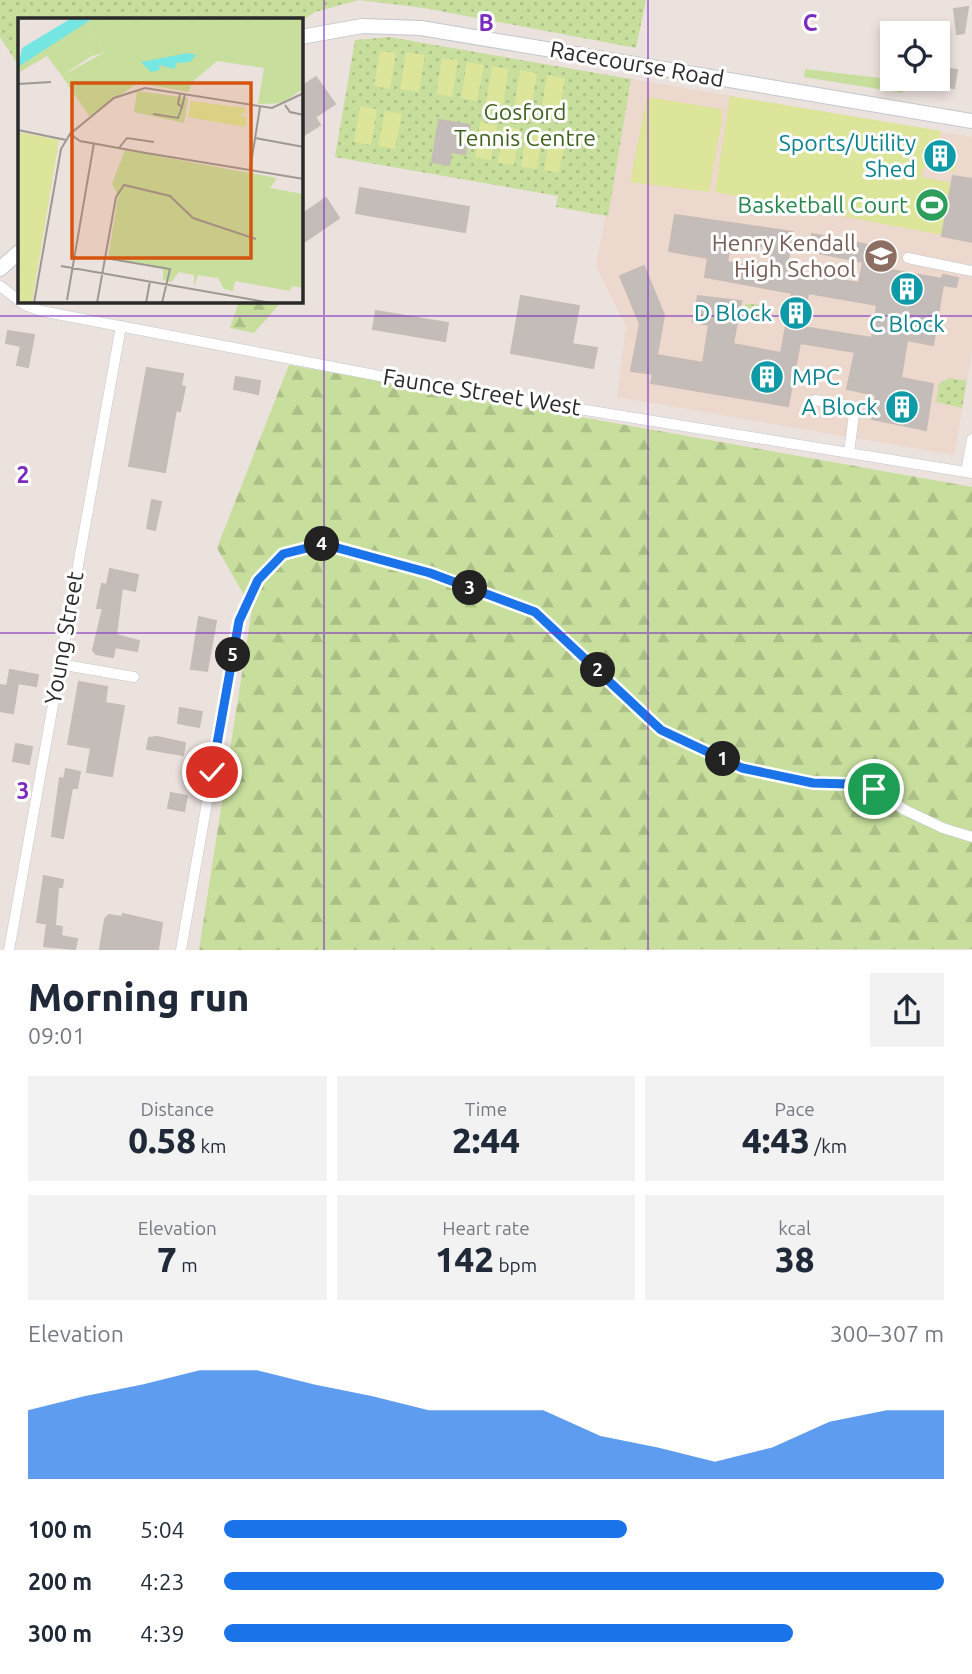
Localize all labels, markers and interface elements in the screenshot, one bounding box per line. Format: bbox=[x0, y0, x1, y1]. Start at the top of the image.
text: B bbox=[478, 10, 494, 35]
text: C bbox=[803, 10, 818, 35]
inset map bbox=[18, 18, 303, 303]
map controls bbox=[880, 21, 950, 91]
button: locate bbox=[880, 21, 950, 91]
street label: Racecourse Road bbox=[548, 36, 726, 91]
park label: Gosford Tennis Centre bbox=[454, 99, 596, 150]
place label: Sports/Utility Shed bbox=[779, 130, 916, 181]
building icon: Sports/Utility Shed bbox=[921, 137, 959, 175]
sports icon: Basketball Court bbox=[913, 186, 951, 224]
place label: Basketball Court bbox=[738, 192, 908, 217]
place label: Henry Kendall High School bbox=[712, 230, 856, 281]
school or university icon: Henry Kendall High School bbox=[862, 237, 900, 275]
building icon: C Block bbox=[888, 270, 926, 308]
building icon: D Block bbox=[777, 294, 815, 332]
place label: D Block bbox=[694, 300, 772, 325]
place label: C Block bbox=[869, 311, 945, 336]
building icon: MPC bbox=[748, 358, 786, 396]
street label: Faunce Street West bbox=[381, 364, 583, 419]
place label: MPC bbox=[792, 364, 840, 389]
building icon: A Block bbox=[883, 388, 921, 426]
place label: A Block bbox=[801, 394, 878, 419]
text: 2 bbox=[17, 462, 29, 487]
pin: 4 bbox=[304, 526, 340, 562]
text: 4 bbox=[316, 532, 327, 554]
street label: Young Street bbox=[39, 569, 88, 706]
pin: 3 bbox=[452, 570, 488, 606]
text: 3 bbox=[464, 576, 475, 598]
pin: 5 bbox=[216, 638, 250, 672]
text: 5 bbox=[227, 643, 238, 665]
pin: 2 bbox=[580, 652, 616, 688]
text: 2 bbox=[592, 658, 603, 680]
pin bbox=[182, 742, 242, 802]
pin: 1 bbox=[706, 742, 740, 776]
text: 1 bbox=[717, 747, 728, 769]
icon: check bbox=[193, 753, 231, 791]
pin bbox=[844, 759, 904, 819]
icon: arrive bbox=[855, 770, 893, 808]
text: 3 bbox=[17, 778, 29, 803]
button: share bbox=[870, 973, 944, 1047]
text: Morning run bbox=[28, 976, 249, 1018]
text: 09:01 bbox=[28, 1023, 86, 1048]
text: Distance bbox=[141, 1098, 214, 1120]
text: Time bbox=[465, 1098, 507, 1120]
text: Pace bbox=[775, 1098, 815, 1120]
text: 0.58 bbox=[128, 1120, 196, 1160]
text: 2:44 bbox=[452, 1120, 520, 1160]
text: 4:43 bbox=[742, 1120, 810, 1160]
text: km bbox=[196, 1135, 226, 1157]
text: /km bbox=[810, 1135, 847, 1157]
text: Elevation bbox=[138, 1217, 217, 1239]
text: Heart rate bbox=[442, 1217, 530, 1239]
text: kcal bbox=[778, 1217, 811, 1239]
text: 7 bbox=[157, 1239, 177, 1279]
text: 142 bbox=[435, 1239, 494, 1279]
text: 38 bbox=[775, 1239, 814, 1279]
text: m bbox=[177, 1254, 198, 1276]
text: bpm bbox=[494, 1254, 537, 1276]
text: Elevation bbox=[28, 1321, 124, 1346]
text: 300–307 m bbox=[830, 1321, 944, 1346]
text: 100 m bbox=[28, 1517, 92, 1542]
text: 5:04 bbox=[140, 1517, 185, 1542]
text: 200 m bbox=[28, 1569, 92, 1594]
text: 4:23 bbox=[140, 1569, 185, 1594]
text: 300 m bbox=[28, 1621, 92, 1646]
text: 4:39 bbox=[140, 1621, 185, 1646]

